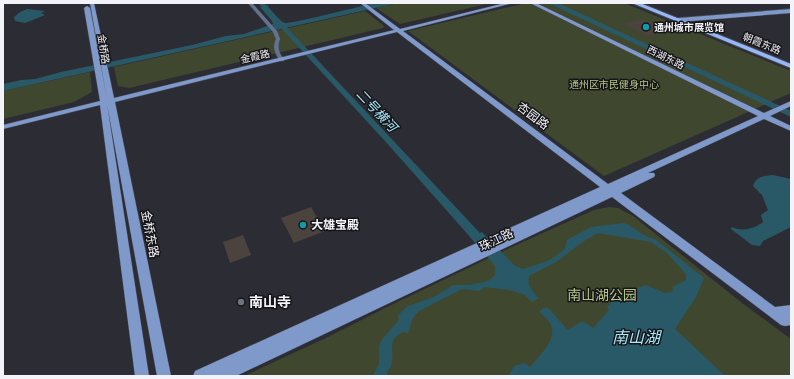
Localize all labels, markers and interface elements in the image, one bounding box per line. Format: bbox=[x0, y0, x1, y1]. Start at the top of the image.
place label: 通州城市展览馆 bbox=[654, 21, 724, 33]
marker: 通州城市展览馆 bbox=[641, 22, 651, 32]
street label: 朝霞东路 bbox=[741, 30, 783, 56]
street label: 金桥路 bbox=[96, 33, 112, 65]
street label: 西湖东路 bbox=[645, 43, 687, 71]
street label: 金霞路 bbox=[239, 47, 271, 65]
park label: 通州区市民健身中心 bbox=[569, 78, 659, 90]
water label: 二号横河 bbox=[353, 86, 403, 137]
street label: 杏园路 bbox=[515, 99, 552, 132]
street label: 金桥东路 bbox=[140, 209, 162, 259]
place label: 大雄宝殿 bbox=[311, 217, 359, 231]
marker: 大雄宝殿 bbox=[298, 220, 308, 230]
street label: 珠江路 bbox=[476, 225, 515, 253]
park label: 南山湖公园 bbox=[567, 286, 637, 303]
place label: 南山寺 bbox=[249, 293, 291, 310]
marker: 南山寺 bbox=[236, 297, 246, 307]
water label: 南山湖 bbox=[612, 327, 663, 346]

